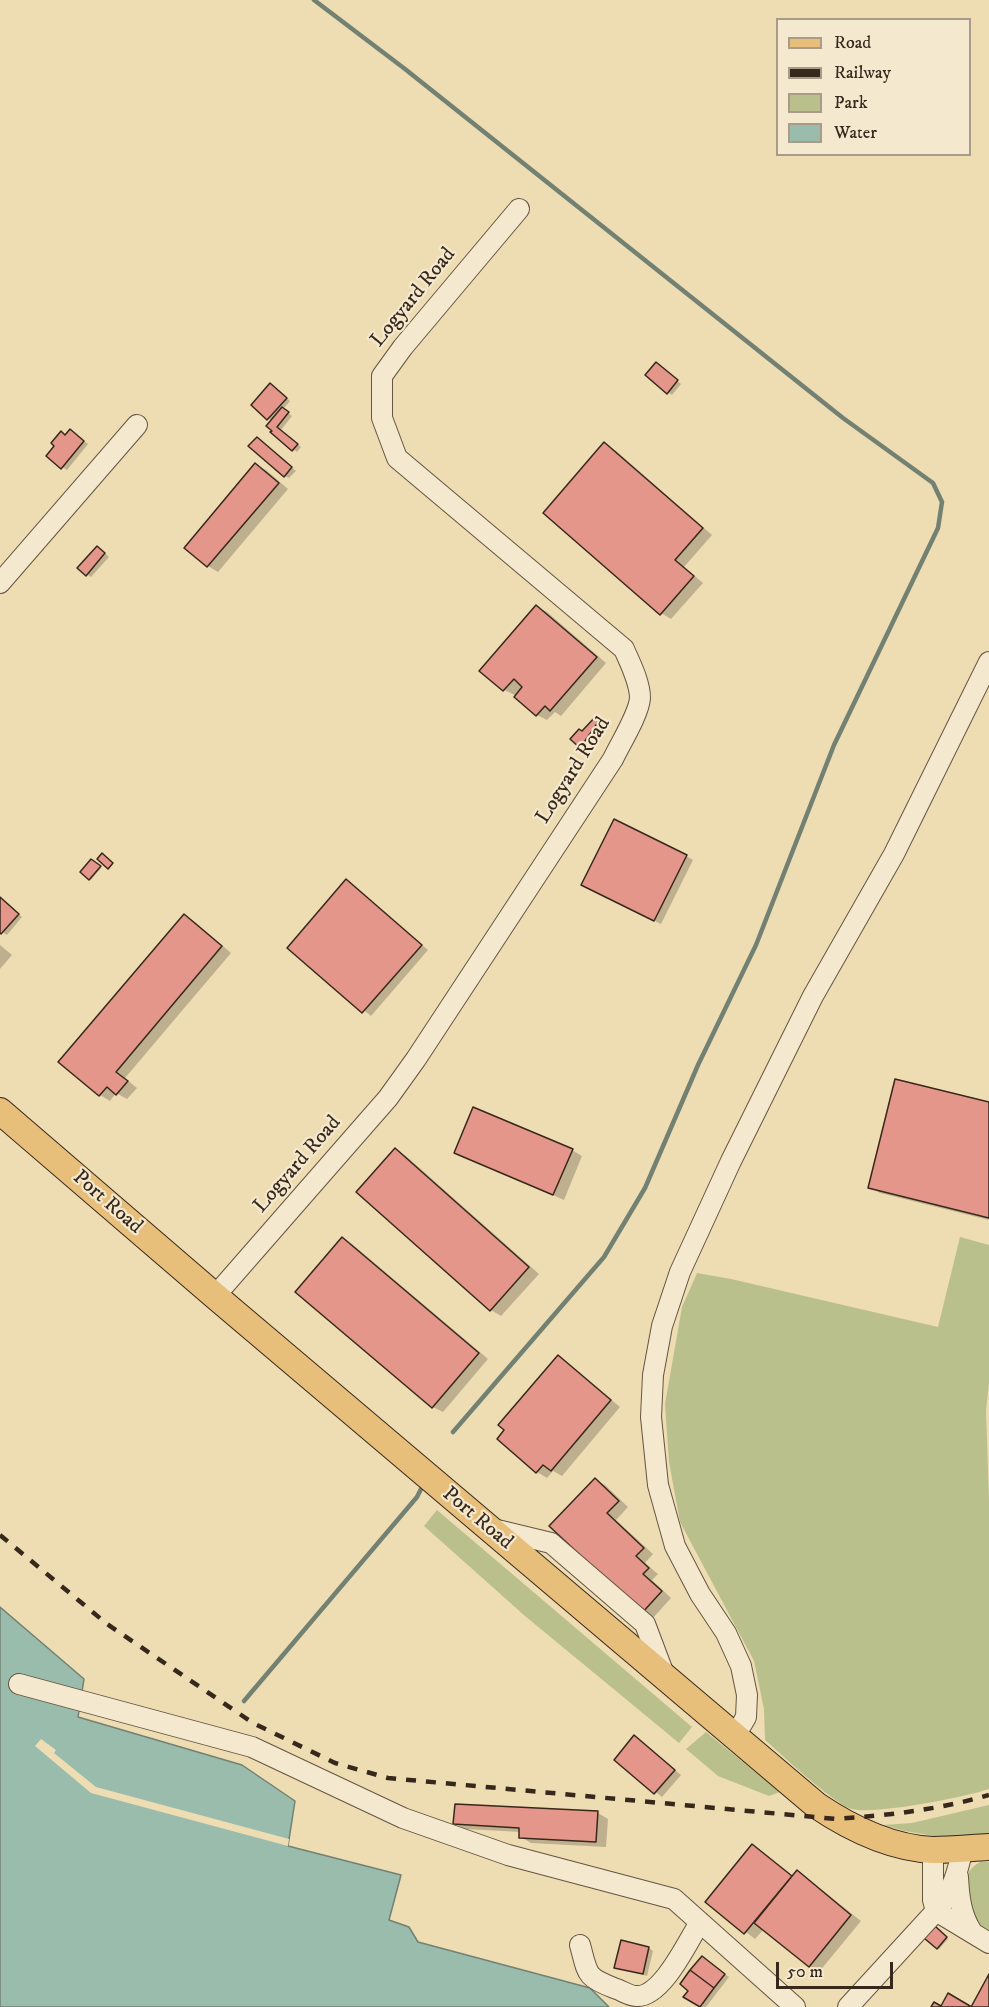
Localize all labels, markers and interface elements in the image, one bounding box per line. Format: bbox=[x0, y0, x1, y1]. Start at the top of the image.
legend bbox=[776, 18, 971, 156]
text: Road bbox=[834, 32, 871, 54]
text: Railway bbox=[834, 62, 891, 84]
text: Park bbox=[834, 92, 868, 114]
text: Water bbox=[834, 122, 877, 144]
street label: Logyard Road bbox=[366, 243, 462, 353]
street label: Logyard Road bbox=[531, 713, 617, 829]
street label: Logyard Road bbox=[249, 1111, 347, 1219]
street label: Port Road bbox=[67, 1166, 147, 1240]
street label: Port Road bbox=[437, 1482, 517, 1556]
scale bar bbox=[779, 1950, 896, 1988]
text: 50 m bbox=[787, 1961, 823, 1983]

